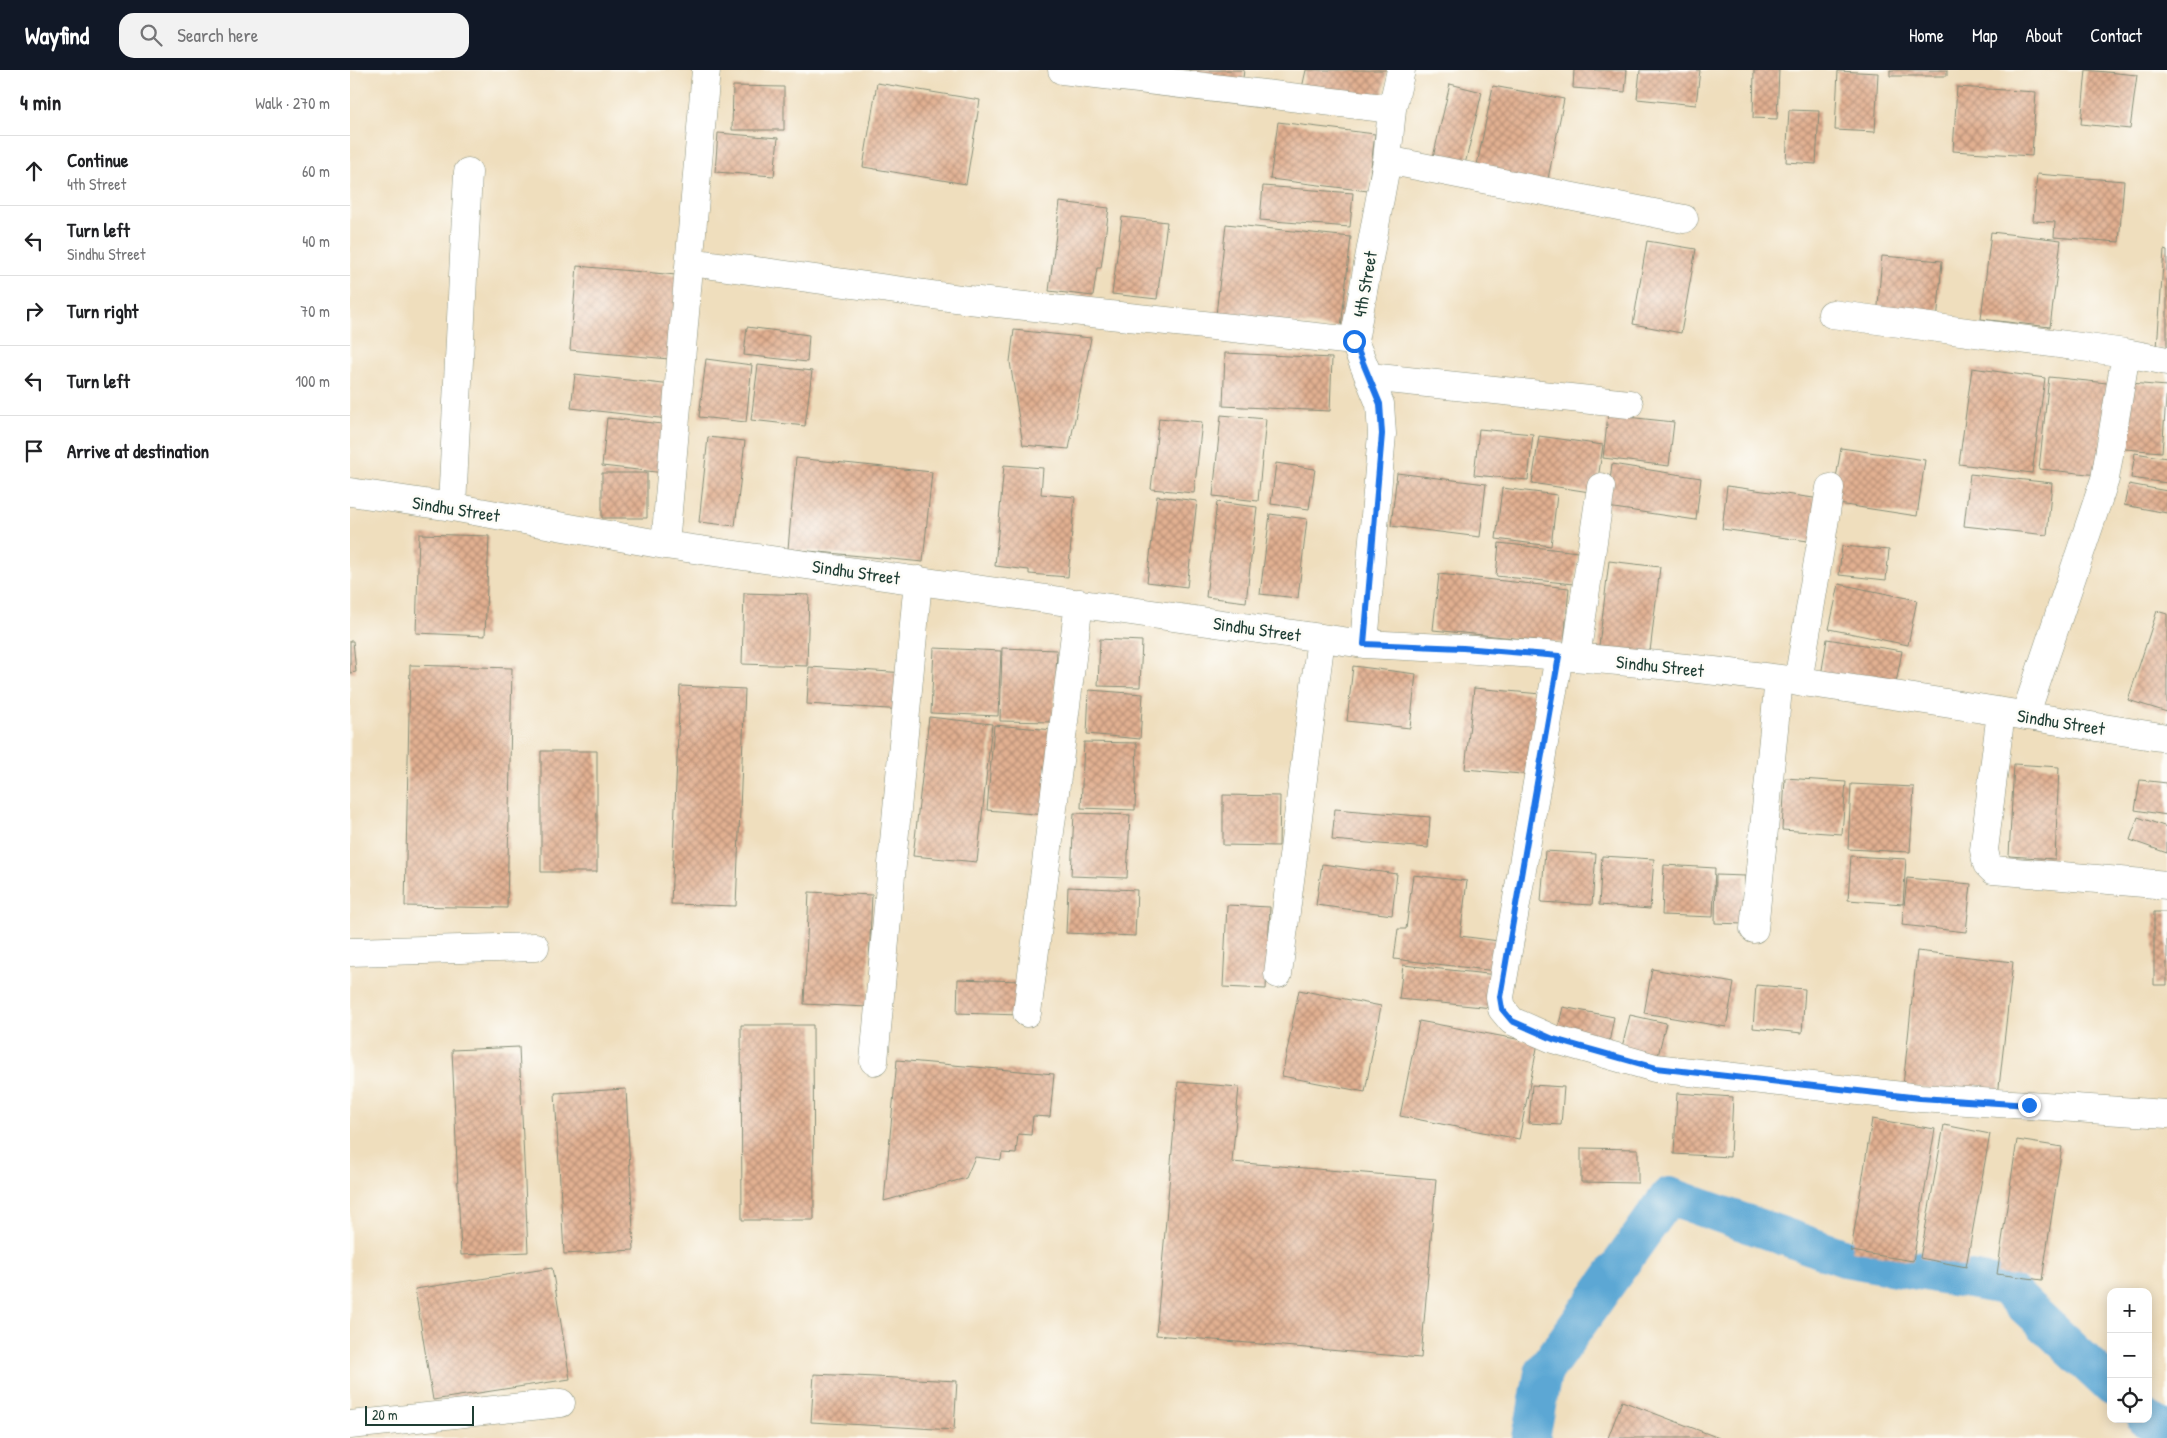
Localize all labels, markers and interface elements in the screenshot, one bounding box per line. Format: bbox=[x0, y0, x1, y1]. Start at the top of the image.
search box bbox=[119, 13, 469, 58]
text: Wayfind bbox=[25, 19, 89, 51]
icon: search bbox=[137, 21, 165, 49]
text: Search here bbox=[177, 22, 258, 48]
text: Home bbox=[1909, 23, 1944, 48]
text: Map bbox=[1972, 23, 1997, 48]
text: About bbox=[2025, 23, 2062, 48]
text: Contact bbox=[2090, 23, 2142, 48]
text: 4 min bbox=[20, 88, 61, 117]
text: Walk · 270 m bbox=[255, 92, 330, 114]
text: Continue bbox=[67, 147, 128, 173]
icon: ahead bbox=[20, 157, 48, 185]
text: 60 m bbox=[302, 160, 330, 182]
text: 4th Street bbox=[67, 173, 126, 195]
text: Turn left bbox=[67, 217, 130, 243]
icon: left bbox=[20, 227, 48, 255]
text: 40 m bbox=[302, 230, 330, 252]
text: Sindhu Street bbox=[67, 243, 145, 265]
street label: 4th Street bbox=[1347, 248, 1383, 319]
icon: right bbox=[20, 297, 48, 325]
text: Turn right bbox=[67, 298, 138, 324]
text: 70 m bbox=[300, 300, 330, 322]
route start bbox=[1343, 330, 1366, 353]
icon: left bbox=[20, 367, 48, 395]
text: Turn left bbox=[67, 368, 130, 394]
text: 100 m bbox=[295, 370, 330, 392]
icon: arrive bbox=[20, 437, 48, 465]
text: Arrive at destination bbox=[67, 438, 209, 464]
street label: Sindhu Street bbox=[410, 490, 502, 528]
street label: Sindhu Street bbox=[811, 553, 902, 591]
street label: Sindhu Street bbox=[1212, 610, 1303, 648]
street label: Sindhu Street bbox=[1615, 649, 1706, 683]
street label: Sindhu Street bbox=[2015, 703, 2107, 741]
route end bbox=[2018, 1094, 2041, 1117]
map controls bbox=[2107, 1288, 2152, 1423]
button: + bbox=[2107, 1288, 2152, 1333]
button: − bbox=[2107, 1333, 2152, 1378]
button: locate bbox=[2107, 1378, 2152, 1423]
scale bar bbox=[365, 1403, 474, 1426]
text: 20 m bbox=[372, 1405, 398, 1424]

